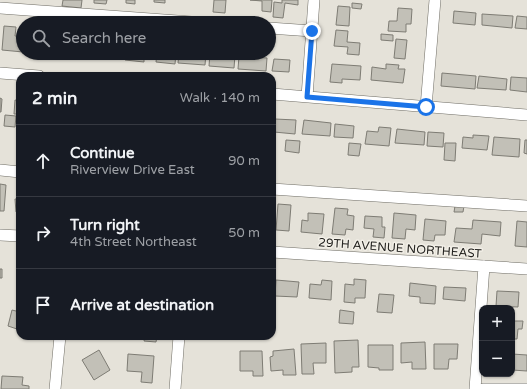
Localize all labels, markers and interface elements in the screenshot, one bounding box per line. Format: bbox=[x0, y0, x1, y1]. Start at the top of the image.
search box bbox=[16, 16, 276, 60]
route end bbox=[303, 22, 321, 40]
icon: search bbox=[30, 27, 52, 49]
text: Search here bbox=[62, 29, 146, 47]
text: 2 min bbox=[32, 88, 77, 109]
text: Walk · 140 m bbox=[180, 90, 260, 106]
route start bbox=[417, 98, 435, 116]
text: Continue bbox=[70, 144, 134, 162]
icon: ahead bbox=[32, 150, 54, 172]
text: 90 m bbox=[228, 153, 260, 169]
text: Riverview Drive East bbox=[70, 162, 195, 178]
text: Turn right bbox=[70, 216, 140, 234]
icon: right bbox=[32, 222, 54, 244]
text: 50 m bbox=[228, 225, 260, 241]
text: 4th Street Northeast bbox=[70, 234, 197, 250]
street label: 29TH AVENUE NORTHEAST bbox=[318, 235, 483, 261]
icon: arrive bbox=[32, 294, 54, 316]
text: Arrive at destination bbox=[70, 296, 214, 314]
map controls bbox=[479, 305, 515, 377]
button: + bbox=[479, 305, 515, 341]
button: − bbox=[479, 341, 515, 377]

